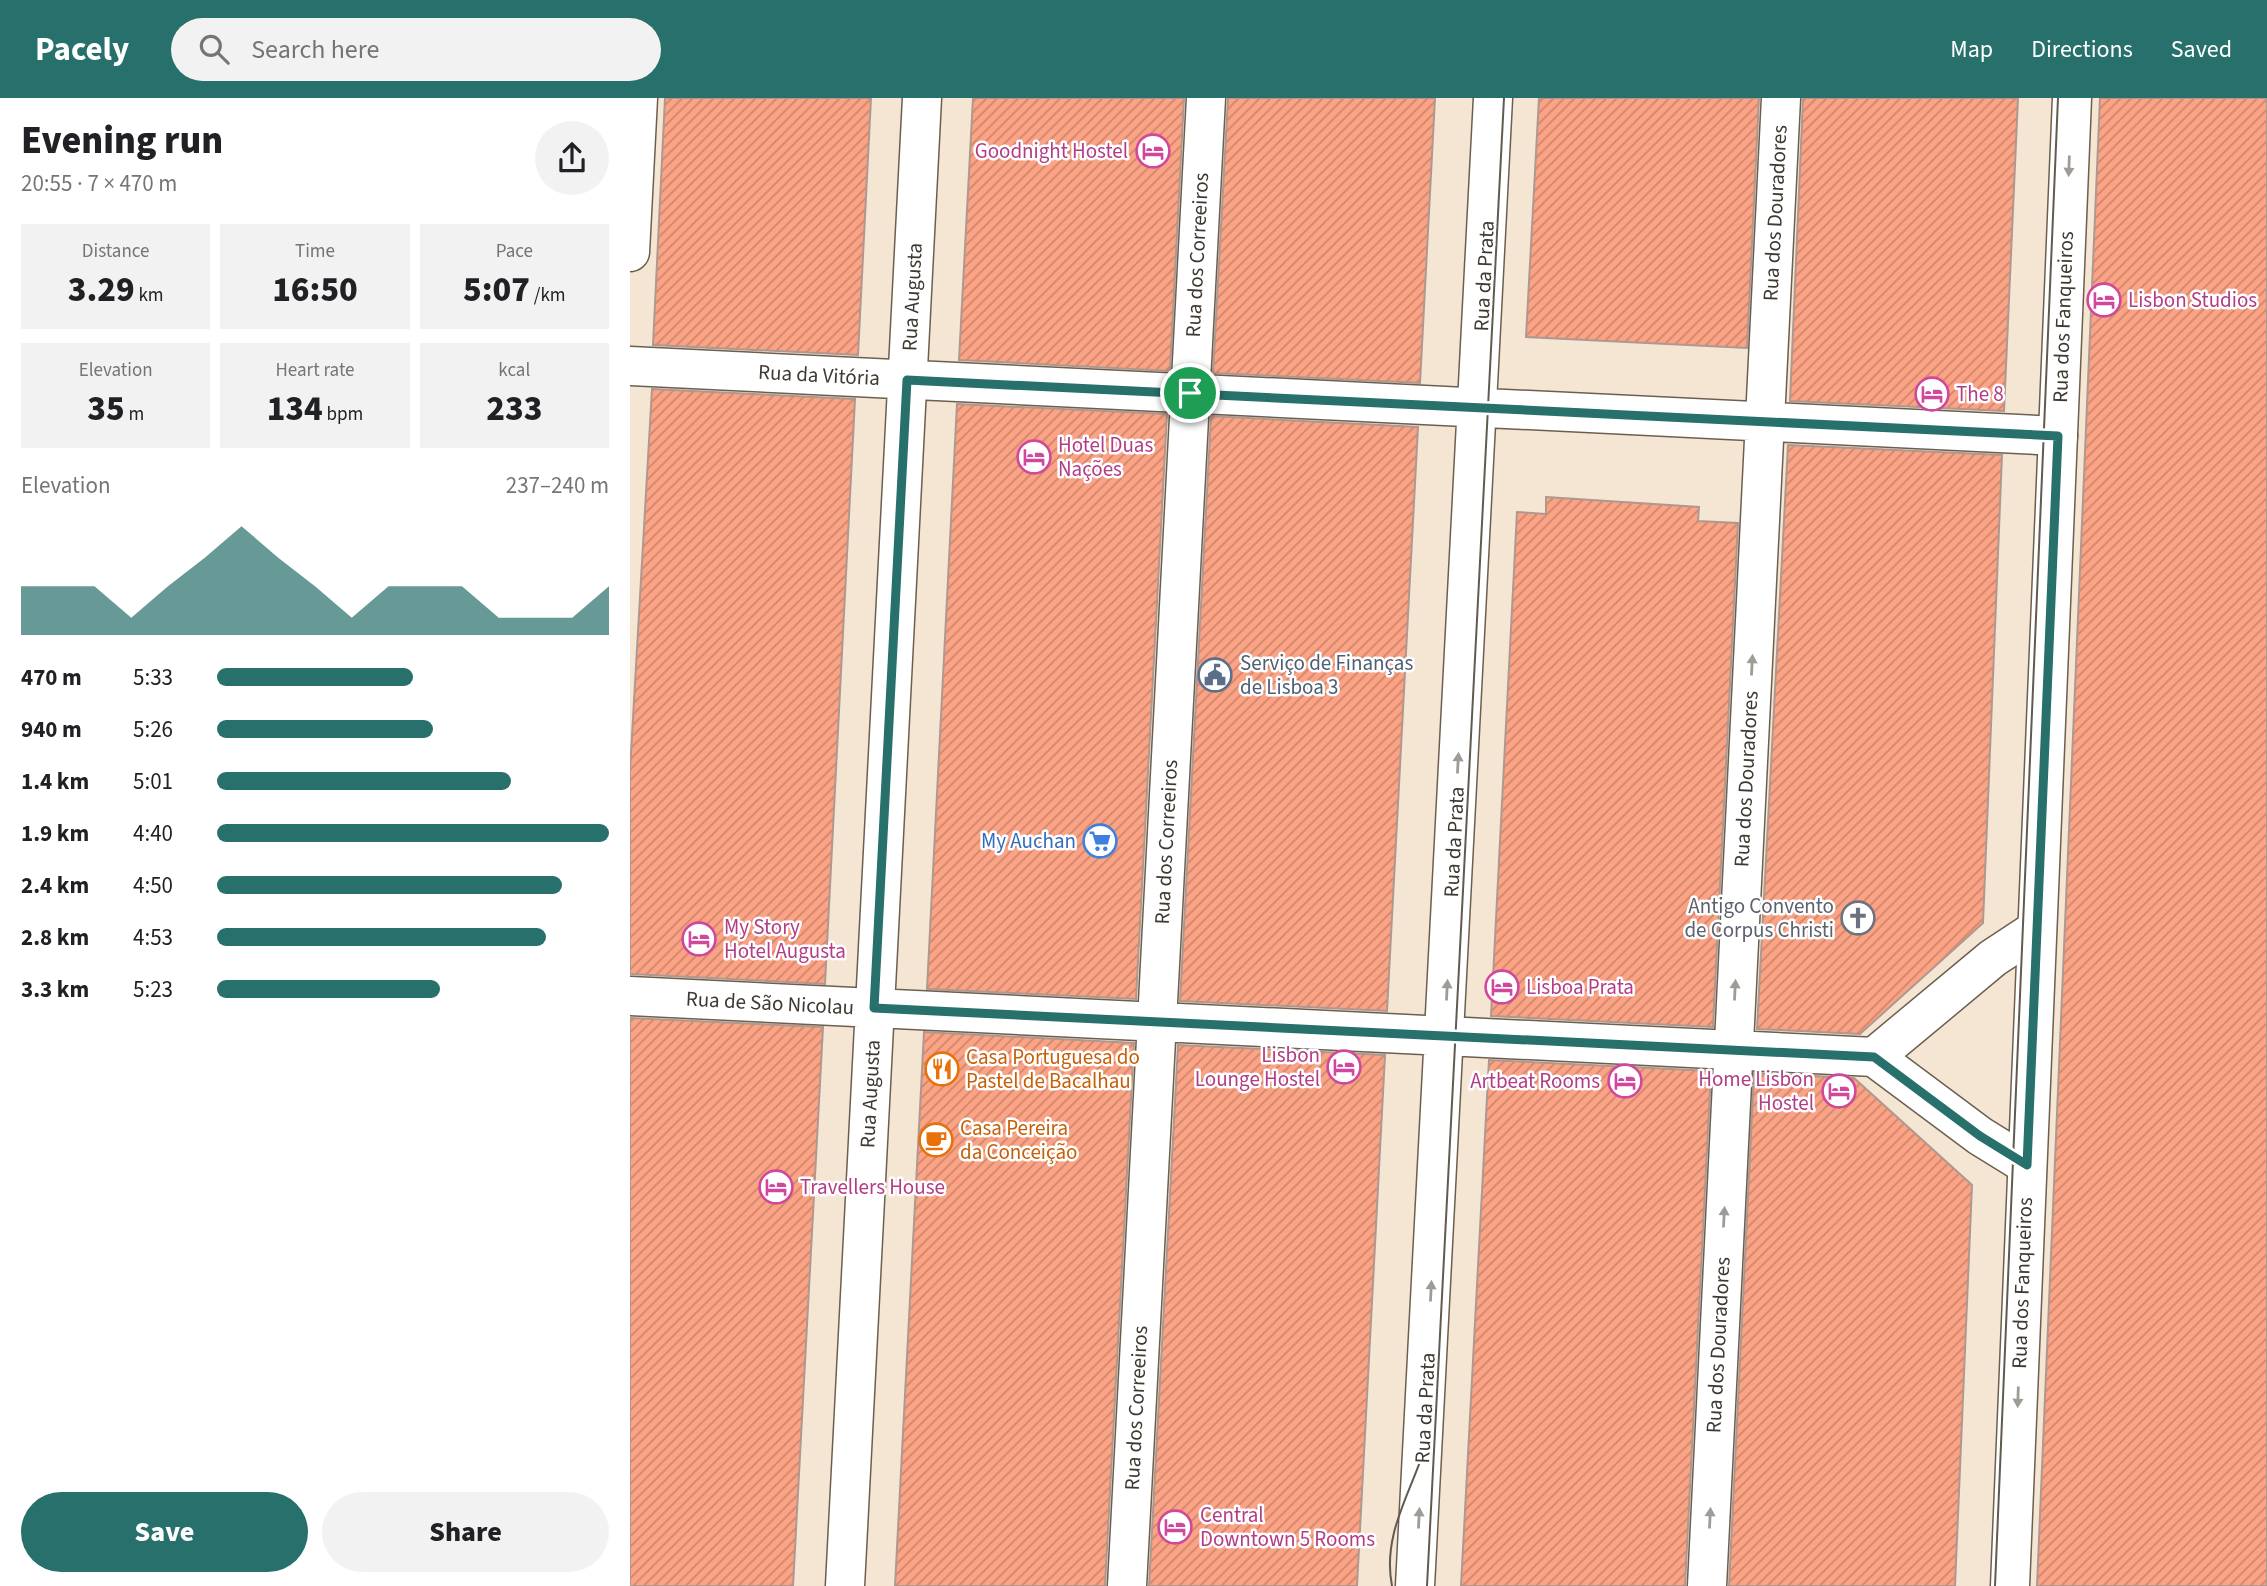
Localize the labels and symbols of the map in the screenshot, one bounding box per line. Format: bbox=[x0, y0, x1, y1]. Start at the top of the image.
street label: Rua dos Douradores bbox=[1755, 124, 1795, 302]
hotel icon: Goodnight Hostel bbox=[1134, 132, 1172, 170]
place label: Goodnight Hostel bbox=[975, 136, 1128, 166]
one-way arrow bbox=[2064, 155, 2075, 177]
street label: Rua dos Correeiros bbox=[1178, 172, 1216, 338]
street label: Rua da Prata bbox=[1466, 220, 1502, 332]
street label: Rua dos Fanqueiros bbox=[2045, 230, 2081, 403]
street label: Rua Augusta bbox=[894, 242, 930, 352]
hotel icon: Lisbon Studios bbox=[2085, 281, 2123, 319]
place label: Lisbon Studios bbox=[2128, 285, 2257, 315]
street label: Rua da Vitória bbox=[757, 357, 881, 393]
pin bbox=[1160, 363, 1220, 423]
hotel icon: The 8 bbox=[1913, 375, 1951, 413]
place label: The 8 bbox=[1956, 379, 2004, 409]
place label: Hotel Duas Nações bbox=[1058, 430, 1153, 484]
hotel icon: Hotel Duas Nações bbox=[1015, 438, 1053, 476]
place label: Serviço de Finanças de Lisboa 3 bbox=[1240, 648, 1413, 702]
one-way arrow bbox=[1747, 654, 1758, 676]
public building icon: Serviço de Finanças de Lisboa 3 bbox=[1196, 656, 1234, 694]
street label: Rua dos Douradores bbox=[1726, 690, 1766, 868]
one-way arrow bbox=[1453, 752, 1464, 774]
street label: Rua dos Correeiros bbox=[1147, 759, 1185, 925]
street label: Rua da Prata bbox=[1436, 786, 1472, 898]
supermarket icon: My Auchan bbox=[1081, 822, 1119, 860]
place label: My Auchan bbox=[981, 826, 1076, 856]
place label: Antigo Convento de Corpus Christi bbox=[1684, 891, 1834, 945]
church icon: Antigo Convento de Corpus Christi bbox=[1839, 899, 1877, 937]
place label: My Story Hotel Augusta bbox=[724, 912, 846, 966]
hotel icon: My Story Hotel Augusta bbox=[680, 920, 718, 958]
hotel icon: Lisboa Prata bbox=[1483, 968, 1521, 1006]
place label: Lisboa Prata bbox=[1526, 972, 1634, 1002]
one-way arrow bbox=[1441, 979, 1452, 1001]
one-way arrow bbox=[1730, 979, 1741, 1001]
street label: Rua de São Nicolau bbox=[685, 984, 855, 1022]
street label: Rua Augusta bbox=[852, 1039, 888, 1149]
place label: Lisbon Lounge Hostel bbox=[1195, 1040, 1320, 1094]
place label: Casa Portuguesa do Pastel de Bacalhau bbox=[966, 1042, 1140, 1096]
hotel icon: Lisbon Lounge Hostel bbox=[1325, 1048, 1363, 1086]
restaurant icon: Casa Portuguesa do Pastel de Bacalhau bbox=[923, 1050, 961, 1088]
hotel icon: Artbeat Rooms bbox=[1606, 1062, 1644, 1100]
place label: Home Lisbon Hostel bbox=[1698, 1064, 1814, 1118]
place label: Artbeat Rooms bbox=[1470, 1066, 1600, 1096]
hotel icon: Home Lisbon Hostel bbox=[1820, 1072, 1858, 1110]
place label: Casa Pereira da Conceição bbox=[960, 1113, 1077, 1167]
cafe icon: Casa Pereira da Conceição bbox=[917, 1121, 955, 1159]
hotel icon: Travellers House bbox=[757, 1168, 795, 1206]
place label: Travellers House bbox=[800, 1172, 945, 1202]
street label: Rua dos Fanqueiros bbox=[2004, 1196, 2040, 1369]
one-way arrow bbox=[1719, 1206, 1730, 1228]
street label: Rua dos Douradores bbox=[1698, 1256, 1738, 1434]
one-way arrow bbox=[1425, 1279, 1436, 1301]
street label: Rua dos Correeiros bbox=[1117, 1325, 1155, 1491]
street label: Rua da Prata bbox=[1407, 1352, 1443, 1464]
one-way arrow bbox=[2012, 1386, 2023, 1408]
place label: Central Downtown 5 Rooms bbox=[1200, 1500, 1375, 1554]
one-way arrow bbox=[1413, 1507, 1424, 1529]
one-way arrow bbox=[1705, 1507, 1716, 1529]
hotel icon: Central Downtown 5 Rooms bbox=[1156, 1508, 1194, 1546]

